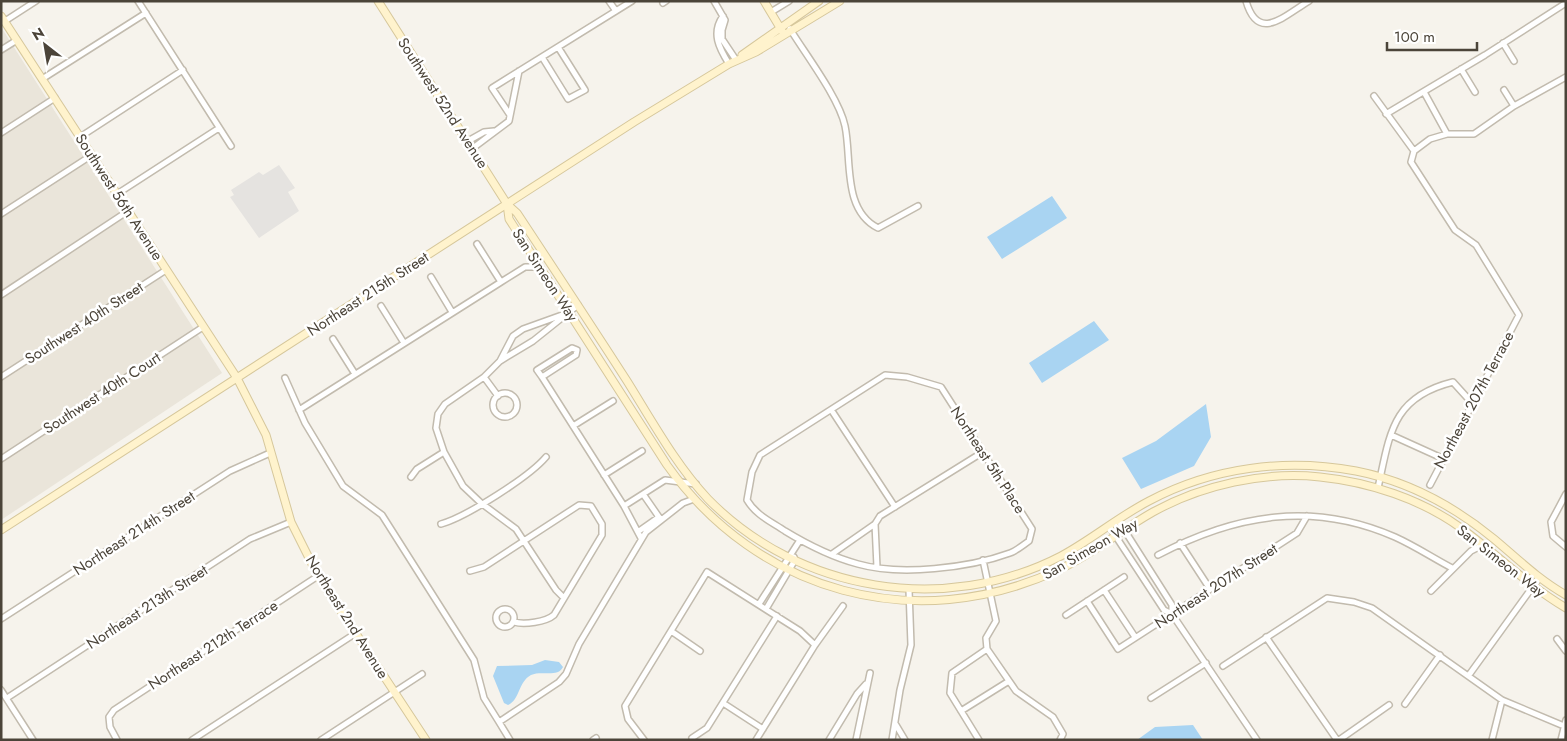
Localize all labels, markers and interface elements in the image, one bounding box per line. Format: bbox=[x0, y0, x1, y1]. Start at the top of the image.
north arrow bbox=[20, 20, 70, 70]
scale bar bbox=[1387, 20, 1477, 52]
text: N bbox=[28, 22, 48, 45]
text: 100 m bbox=[1394, 26, 1435, 48]
street label: Southwest 52nd Avenue bbox=[392, 33, 494, 173]
street label: Southwest 56th Avenue bbox=[70, 129, 168, 265]
street label: San Simeon Way bbox=[507, 224, 584, 326]
street label: Northeast 215th Street bbox=[303, 246, 433, 342]
street label: Southwest 40th Street bbox=[21, 276, 148, 370]
street label: Northeast 207th Terrace bbox=[1428, 327, 1520, 472]
street label: Southwest 40th Court bbox=[39, 346, 165, 439]
street label: Northeast 5th Place bbox=[945, 402, 1031, 518]
street label: Northeast 214th Street bbox=[69, 485, 200, 581]
street label: San Simeon Way bbox=[1038, 513, 1142, 585]
street label: San Simeon Way bbox=[1452, 519, 1550, 603]
street label: Northeast 207th Street bbox=[1150, 538, 1282, 634]
street label: Northeast 2nd Avenue bbox=[300, 551, 394, 683]
street label: Northeast 213th Street bbox=[82, 559, 212, 655]
street label: Northeast 212th Terrace bbox=[144, 595, 283, 695]

